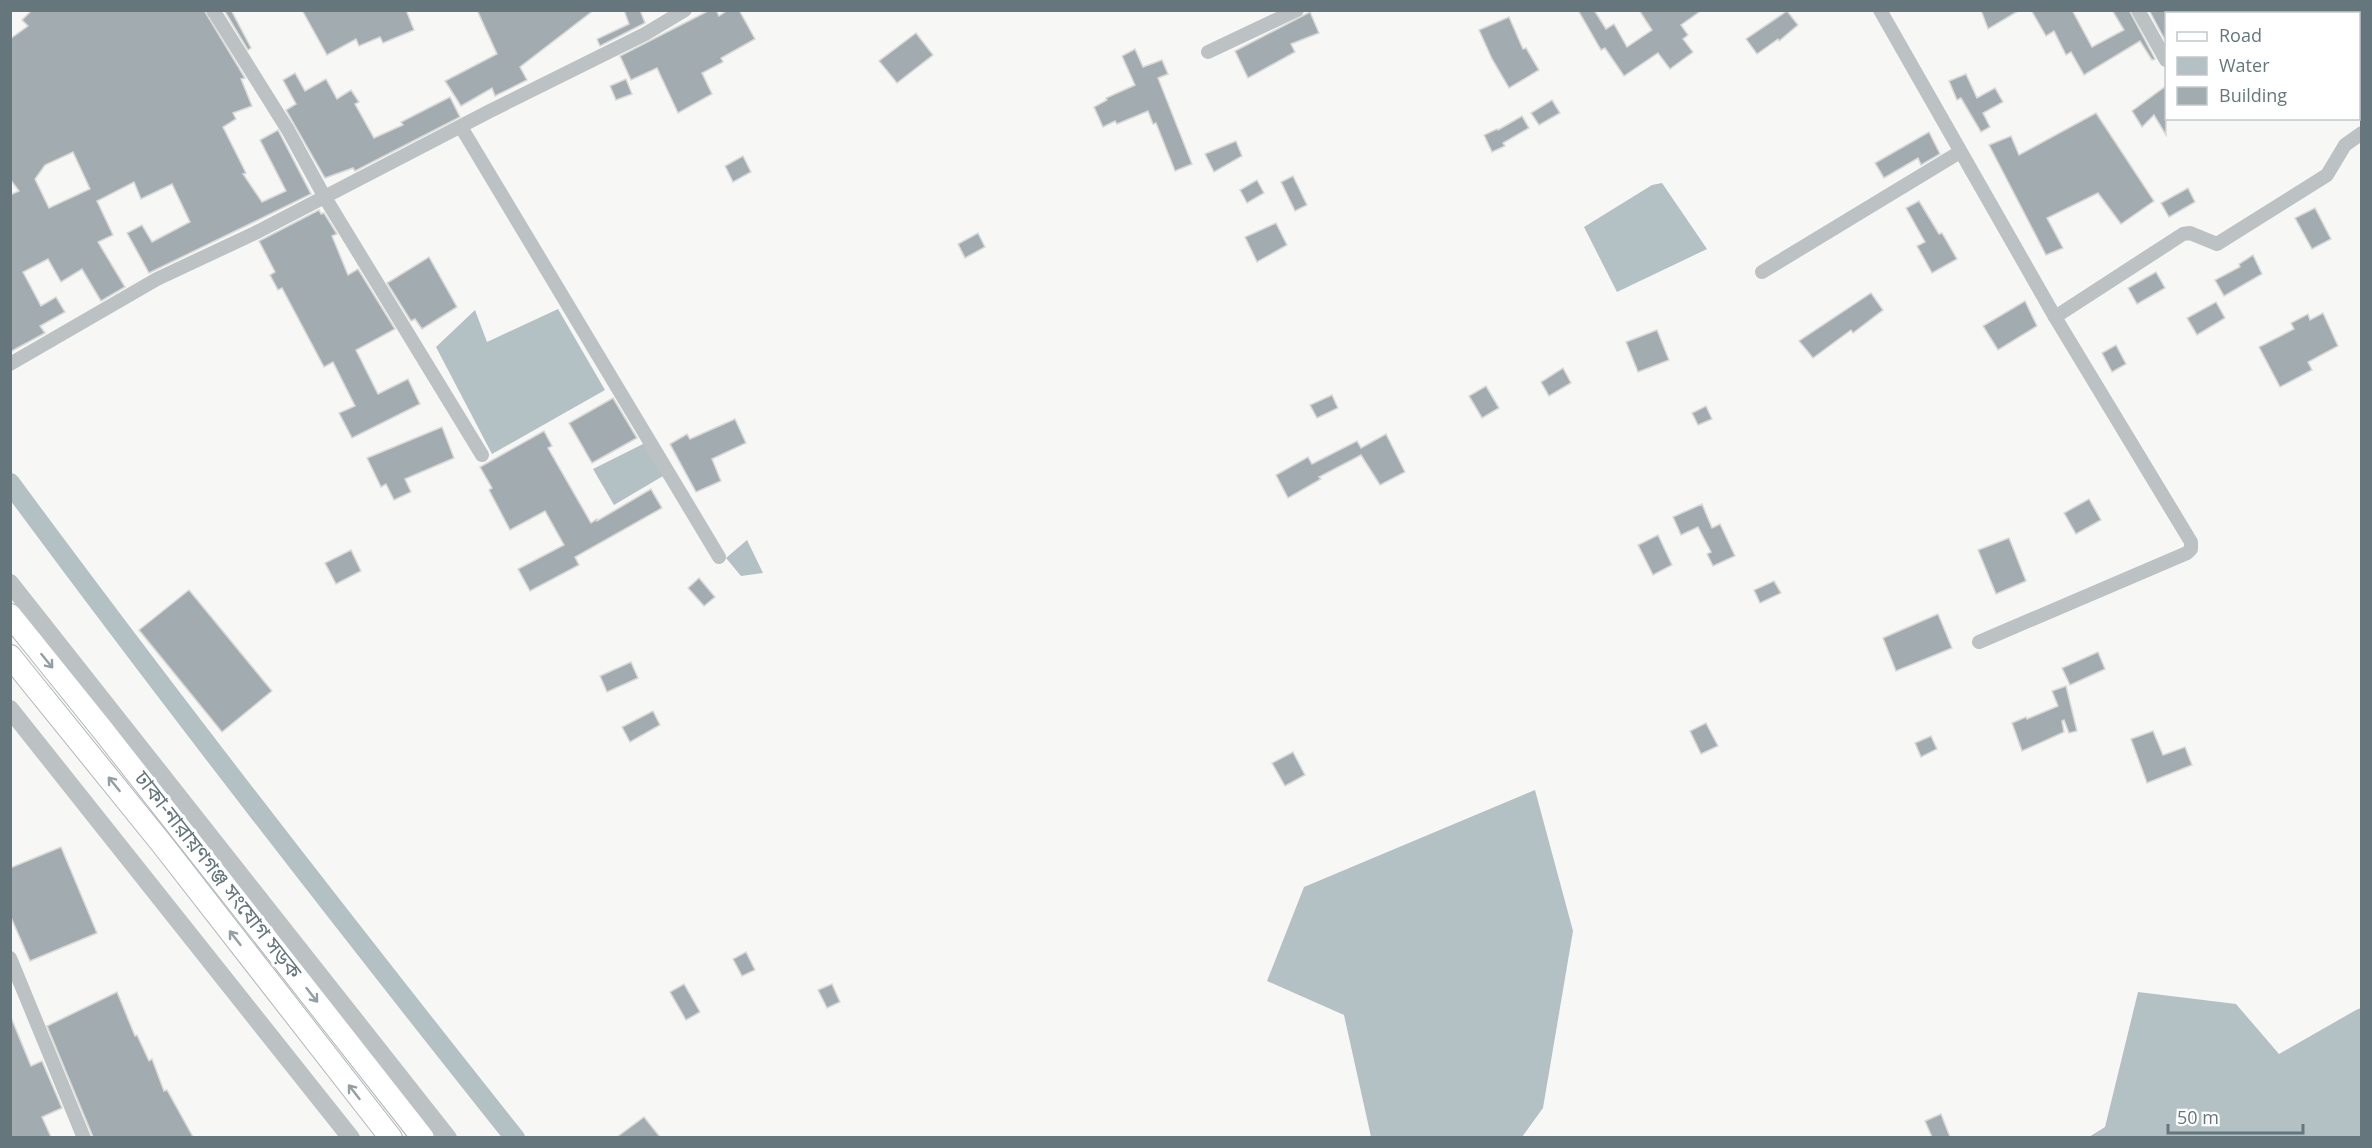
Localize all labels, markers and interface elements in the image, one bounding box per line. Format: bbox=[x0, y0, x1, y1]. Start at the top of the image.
legend bbox=[2165, 12, 2360, 120]
text: Road bbox=[2219, 23, 2262, 47]
text: Water bbox=[2219, 53, 2270, 77]
text: Building bbox=[2219, 83, 2287, 107]
one-way arrow bbox=[41, 653, 54, 669]
street label: ঢাকা-নারায়ণগঞ্জ সংযোগ সড়ক bbox=[128, 764, 309, 985]
one-way arrow bbox=[108, 777, 121, 793]
one-way arrow bbox=[228, 930, 241, 946]
one-way arrow bbox=[306, 986, 318, 1002]
one-way arrow bbox=[347, 1085, 361, 1100]
scale bar bbox=[2168, 1097, 2303, 1135]
text: 50 m bbox=[2177, 1105, 2219, 1129]

